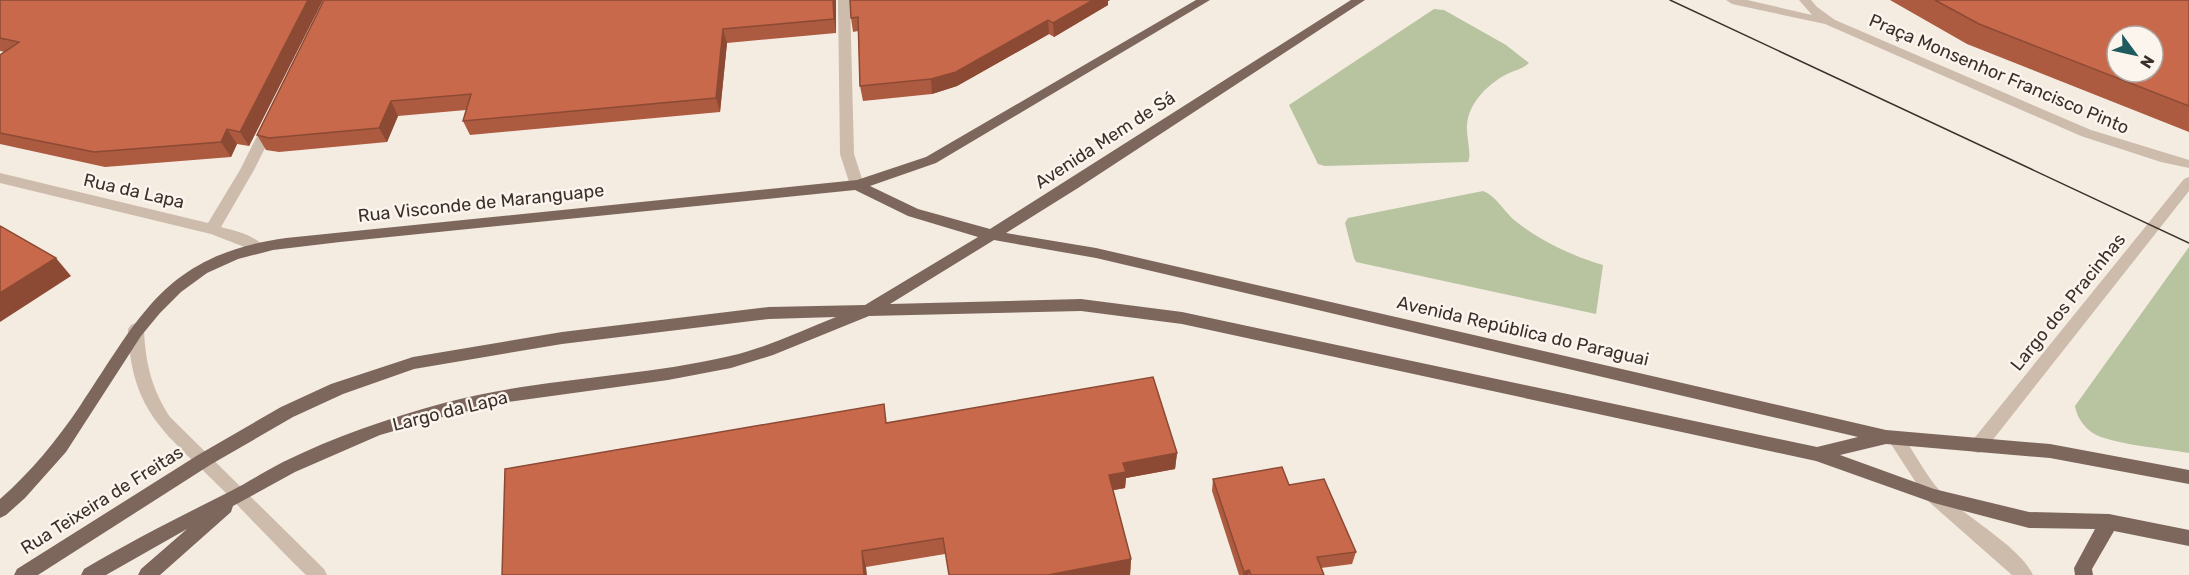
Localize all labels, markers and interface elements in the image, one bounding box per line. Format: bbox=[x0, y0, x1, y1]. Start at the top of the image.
street label: Praça Monsenhor Francisco Pinto bbox=[1866, 9, 2132, 139]
north arrow bbox=[2105, 24, 2165, 84]
text: N bbox=[2136, 52, 2158, 72]
street label: Avenida Mem de Sá bbox=[1031, 86, 1179, 194]
street label: Rua da Lapa bbox=[81, 169, 187, 213]
street label: Rua Visconde de Maranguape bbox=[357, 179, 605, 227]
street label: Largo dos Pracinhas bbox=[2006, 229, 2130, 375]
street label: Avenida República do Paraguai bbox=[1395, 291, 1651, 371]
street label: Largo da Lapa bbox=[390, 386, 510, 436]
street label: Rua Teixeira de Freitas bbox=[17, 441, 187, 559]

